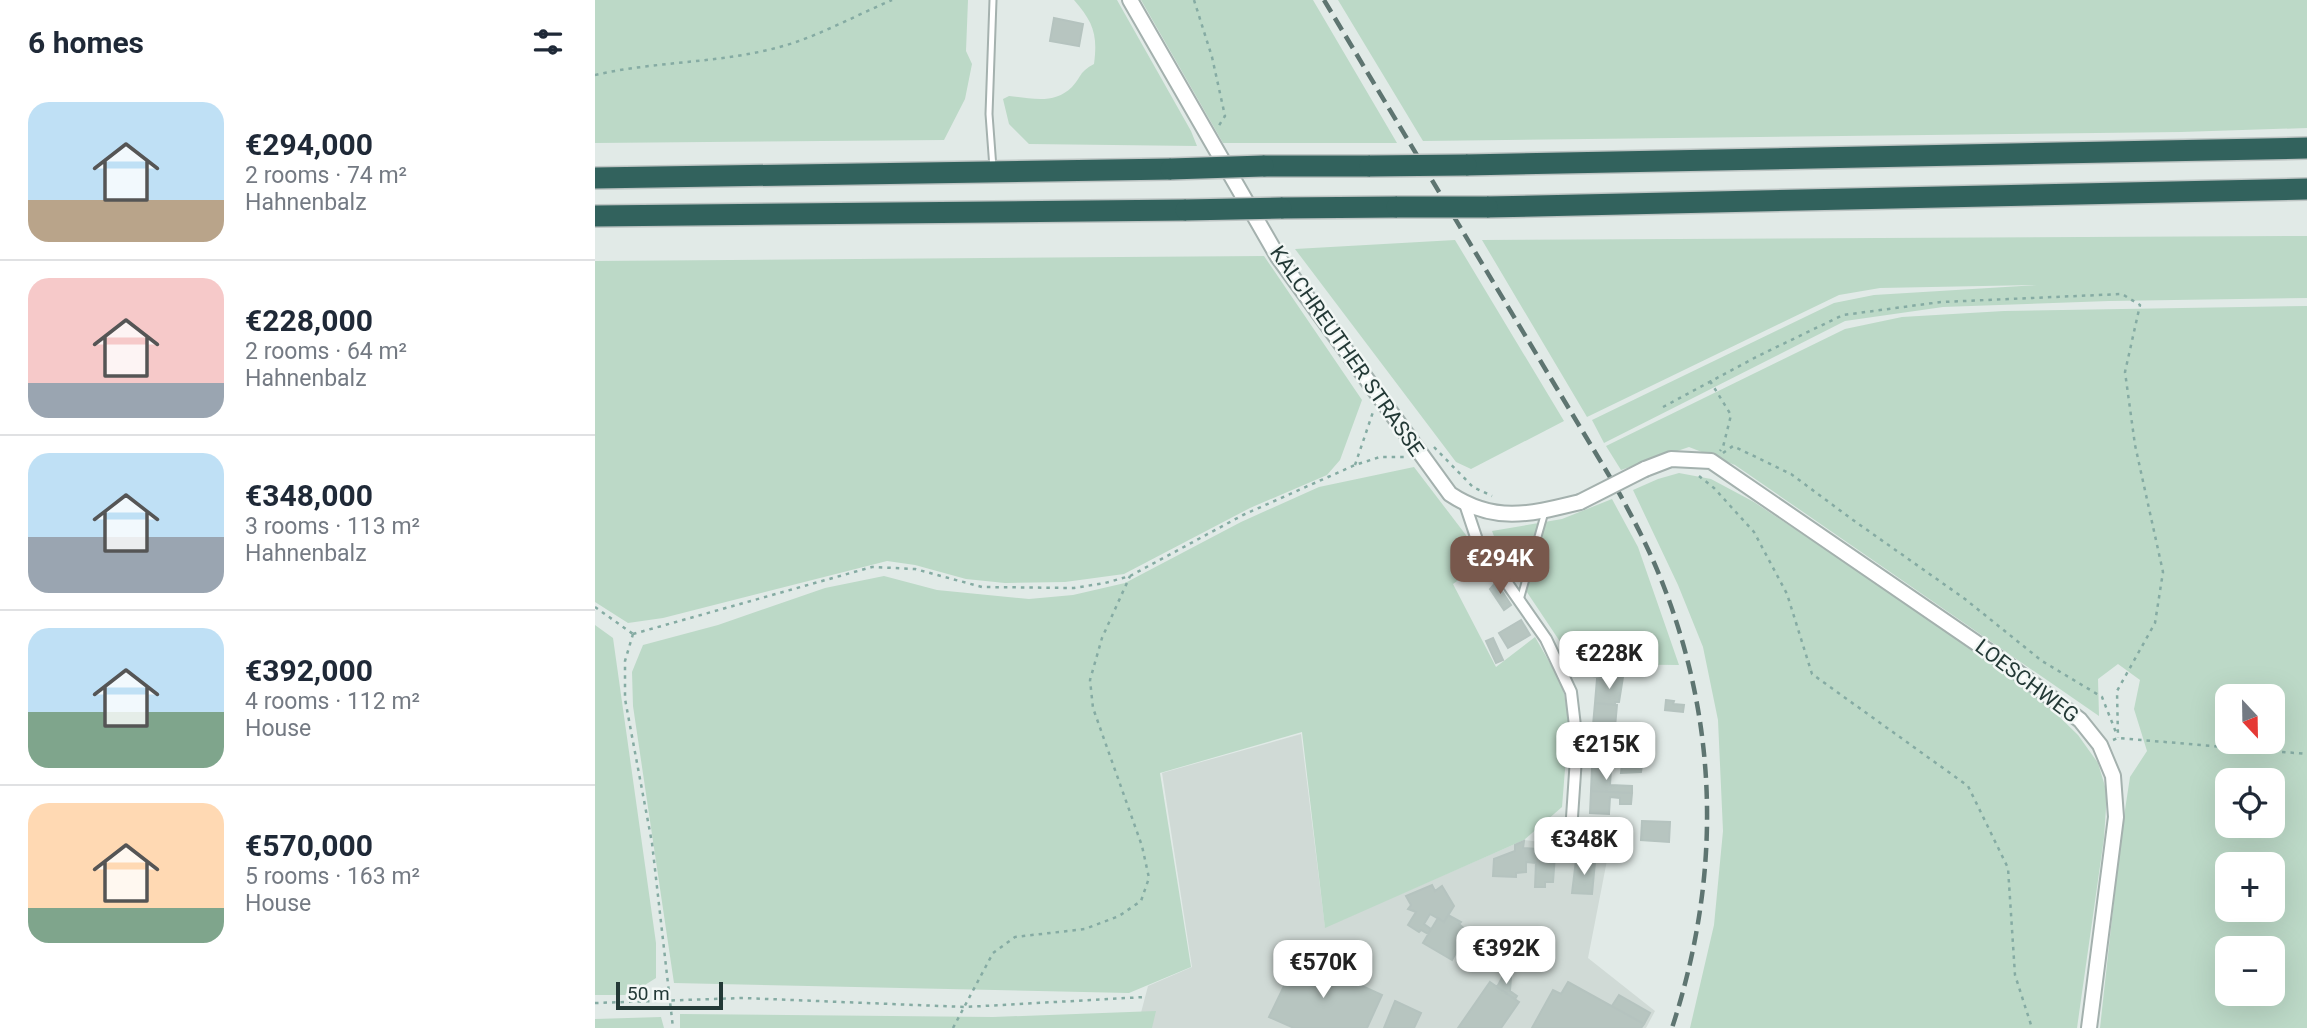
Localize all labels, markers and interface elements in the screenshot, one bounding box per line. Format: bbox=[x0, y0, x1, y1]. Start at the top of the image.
icon: filters bbox=[529, 23, 567, 61]
text: 6 homes bbox=[28, 25, 144, 60]
text: €294,000 bbox=[245, 127, 373, 162]
icon: home bbox=[84, 130, 168, 214]
text: 2 rooms · 74 m² bbox=[245, 162, 407, 189]
text: Hahnenbalz bbox=[245, 189, 367, 216]
street label: KALCHREUTHER STRASSE bbox=[1265, 241, 1429, 461]
text: €228,000 bbox=[245, 303, 373, 338]
icon: home bbox=[84, 306, 168, 390]
text: 2 rooms · 64 m² bbox=[245, 338, 407, 365]
text: Hahnenbalz bbox=[245, 365, 367, 392]
text: €348,000 bbox=[245, 478, 373, 513]
icon: home bbox=[84, 481, 168, 565]
text: 3 rooms · 113 m² bbox=[245, 513, 420, 540]
pin: €294K bbox=[1451, 536, 1549, 596]
text: Hahnenbalz bbox=[245, 540, 367, 567]
text: €294K bbox=[1466, 545, 1534, 572]
pin: €228K bbox=[1560, 632, 1658, 691]
street label: LOESCHWEG bbox=[1971, 634, 2083, 728]
text: €228K bbox=[1575, 640, 1643, 667]
text: €392,000 bbox=[245, 653, 373, 688]
icon: home bbox=[84, 656, 168, 740]
north arrow bbox=[2215, 684, 2285, 754]
map controls bbox=[2215, 684, 2285, 1006]
text: 4 rooms · 112 m² bbox=[245, 688, 420, 715]
text: House bbox=[245, 715, 311, 742]
pin: €215K bbox=[1557, 722, 1655, 782]
text: €215K bbox=[1572, 731, 1640, 758]
button: locate bbox=[2215, 768, 2285, 838]
pin: €348K bbox=[1535, 818, 1633, 877]
text: €348K bbox=[1550, 826, 1618, 853]
text: €570,000 bbox=[245, 828, 373, 863]
icon: home bbox=[84, 831, 168, 915]
button: + bbox=[2215, 852, 2285, 922]
text: 5 rooms · 163 m² bbox=[245, 863, 420, 890]
text: House bbox=[245, 890, 311, 917]
pin: €392K bbox=[1457, 926, 1555, 986]
text: €392K bbox=[1472, 935, 1540, 962]
button: − bbox=[2215, 936, 2285, 1006]
pin: €570K bbox=[1274, 940, 1372, 1000]
text: €570K bbox=[1289, 949, 1357, 976]
scale bar bbox=[616, 979, 723, 1011]
text: 50 m bbox=[627, 982, 670, 1005]

